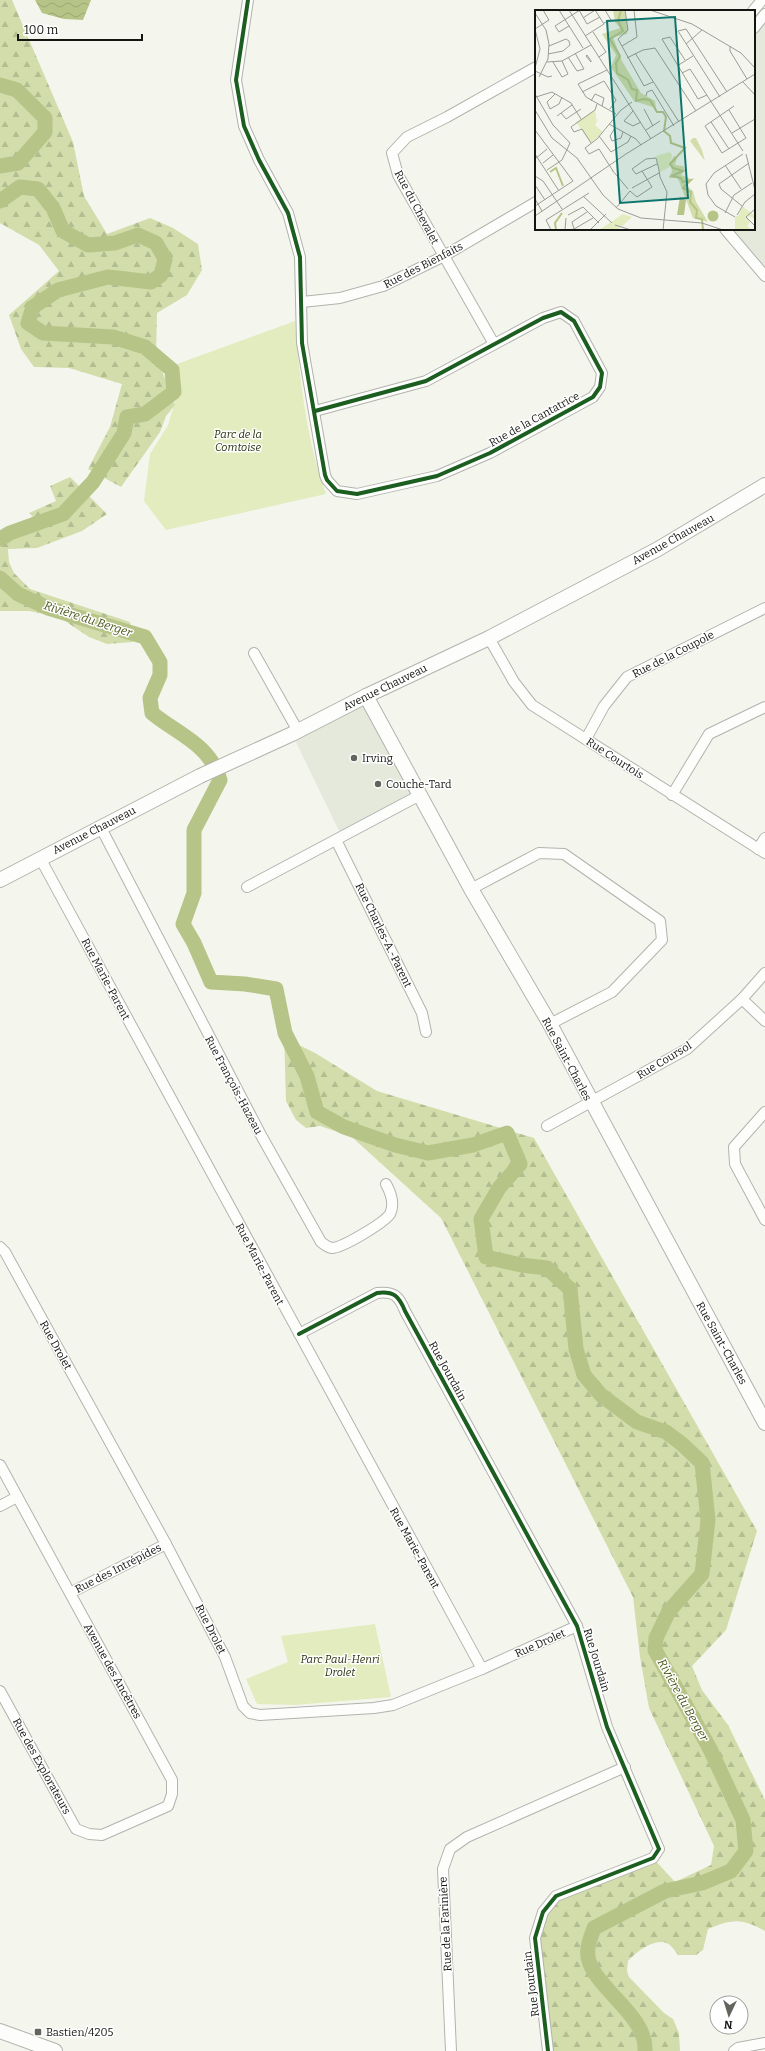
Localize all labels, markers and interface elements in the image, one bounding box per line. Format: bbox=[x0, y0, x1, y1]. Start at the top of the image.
inset map bbox=[535, 10, 755, 230]
scale bar bbox=[18, 16, 142, 42]
text: 100 m bbox=[24, 23, 59, 37]
street label: Rue du Chevalet bbox=[392, 168, 442, 246]
street label: Rue des Bienfaits bbox=[381, 240, 465, 291]
street label: Rue de la Cantatrice bbox=[487, 389, 582, 450]
park label: Parc de la Comtoise bbox=[214, 428, 262, 454]
street label: Avenue Chauveau bbox=[630, 511, 717, 567]
water label: Rivière du Berger bbox=[42, 598, 135, 640]
street label: Rue de la Coupole bbox=[630, 628, 716, 681]
street label: Avenue Chauveau bbox=[341, 661, 429, 713]
street label: Rue Courtois bbox=[584, 735, 646, 782]
place label: Irving bbox=[362, 752, 393, 765]
marker: Irving bbox=[349, 753, 359, 763]
place label: Couche-Tard bbox=[386, 778, 452, 791]
marker: Couche-Tard bbox=[373, 779, 383, 789]
street label: Avenue Chauveau bbox=[50, 804, 138, 857]
street label: Rue Charles-A.-Parent bbox=[353, 881, 415, 990]
street label: Rue Marie-Parent bbox=[79, 936, 133, 1022]
street label: Rue Saint-Charles bbox=[539, 1015, 594, 1103]
street label: Rue François-Hazeau bbox=[202, 1034, 265, 1137]
street label: Rue Coursol bbox=[635, 1039, 694, 1082]
street label: Rue Marie-Parent bbox=[233, 1221, 287, 1307]
street label: Rue Saint-Charles bbox=[693, 1300, 750, 1387]
street label: Rue Drolet bbox=[37, 1319, 74, 1372]
street label: Rue Jourdain bbox=[426, 1339, 469, 1403]
street label: Rue Marie-Parent bbox=[387, 1505, 442, 1591]
street label: Rue des Intrépides bbox=[73, 1541, 164, 1596]
street label: Rue Drolet bbox=[193, 1602, 229, 1656]
street label: Avenue des Ancêtres bbox=[81, 1621, 144, 1721]
street label: Rue Drolet bbox=[513, 1627, 567, 1660]
street label: Rue Jourdain bbox=[581, 1627, 612, 1694]
park label: Parc Paul-Henri Drolet bbox=[300, 1653, 380, 1679]
water label: Rivière du Berger bbox=[655, 1656, 712, 1745]
street label: Rue des Explorateurs bbox=[10, 1716, 73, 1817]
street label: Rue de la Farinière bbox=[437, 1876, 454, 1972]
street label: Rue Jourdain bbox=[521, 1950, 542, 2017]
north arrow bbox=[709, 1995, 749, 2035]
text: N bbox=[723, 2018, 733, 2031]
place label: Bastien/4205 bbox=[46, 2026, 113, 2039]
marker: Bastien/4205 bbox=[33, 2027, 43, 2037]

